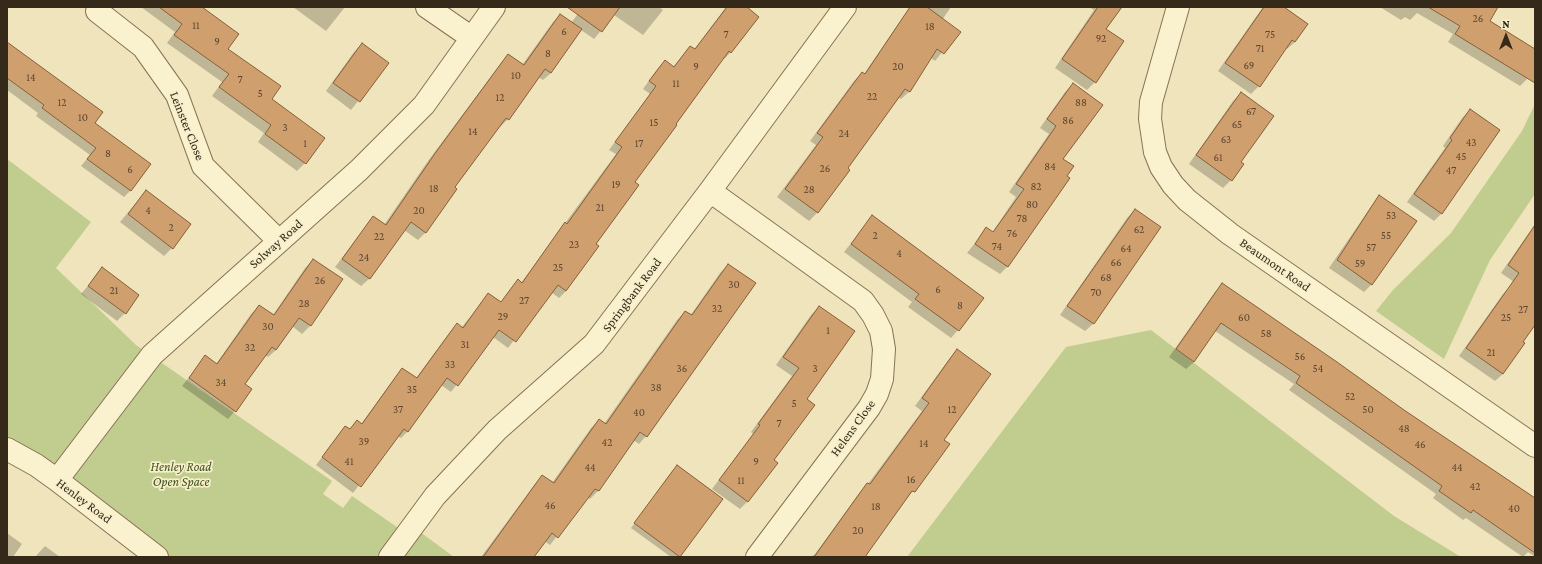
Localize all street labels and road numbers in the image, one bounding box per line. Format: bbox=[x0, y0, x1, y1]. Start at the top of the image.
street label: Leinster Close bbox=[166, 89, 208, 163]
street label: Solway Road bbox=[246, 216, 306, 272]
street label: Beaumont Road bbox=[1237, 235, 1313, 295]
street label: Springbank Road bbox=[599, 255, 665, 335]
street label: Helens Close bbox=[827, 397, 879, 459]
street label: Henley Road bbox=[53, 475, 115, 527]

